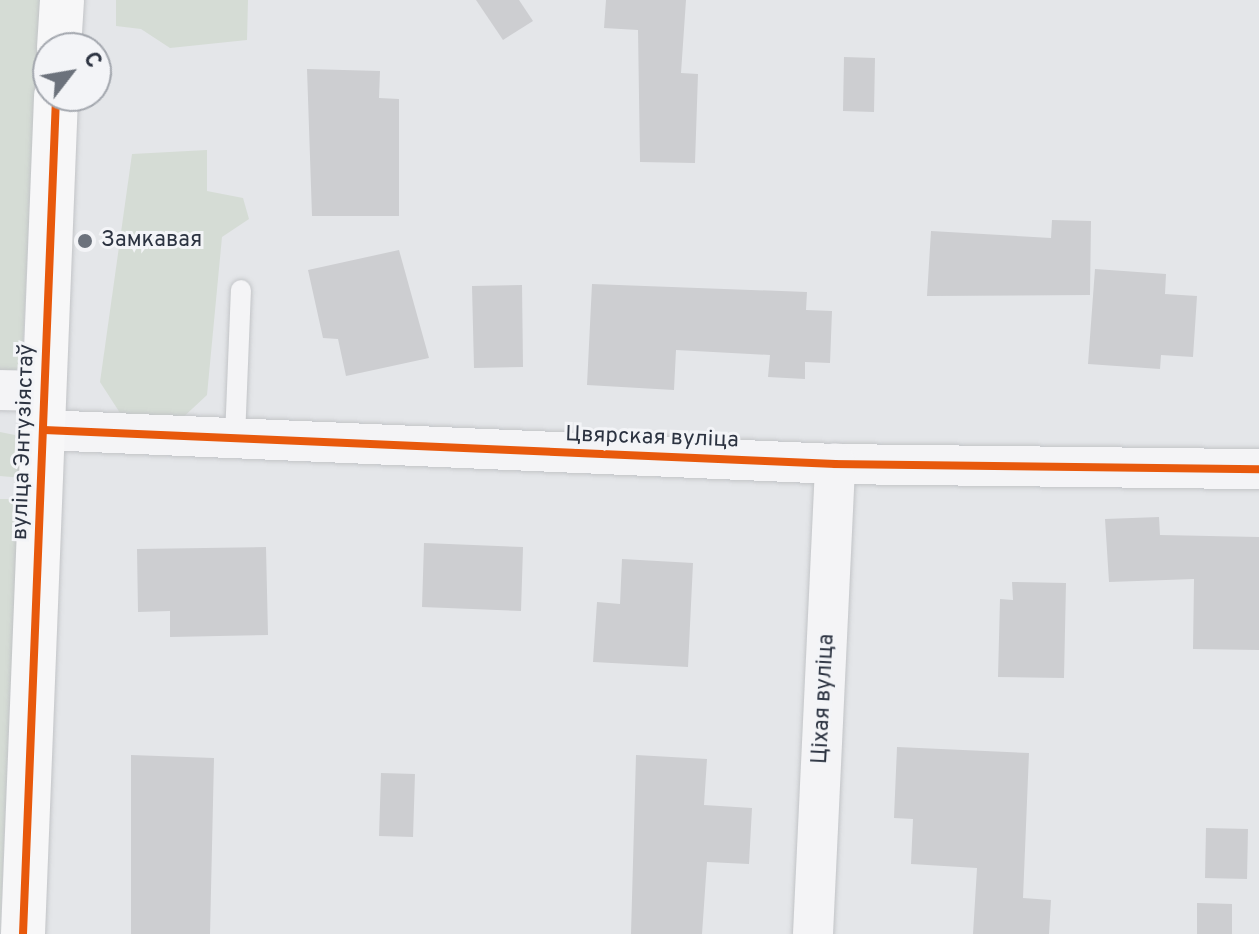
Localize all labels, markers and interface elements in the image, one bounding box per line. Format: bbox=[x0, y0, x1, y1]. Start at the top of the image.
north arrow bbox=[32, 32, 112, 112]
text: С bbox=[76, 47, 106, 73]
place label: Замкавая bbox=[101, 228, 202, 254]
marker: Замкавая bbox=[76, 232, 94, 250]
street label: вуліца Энтузіястаў bbox=[7, 344, 41, 540]
street label: Цвярская вуліца bbox=[565, 422, 739, 454]
street label: Ціхая вуліца bbox=[807, 633, 841, 765]

